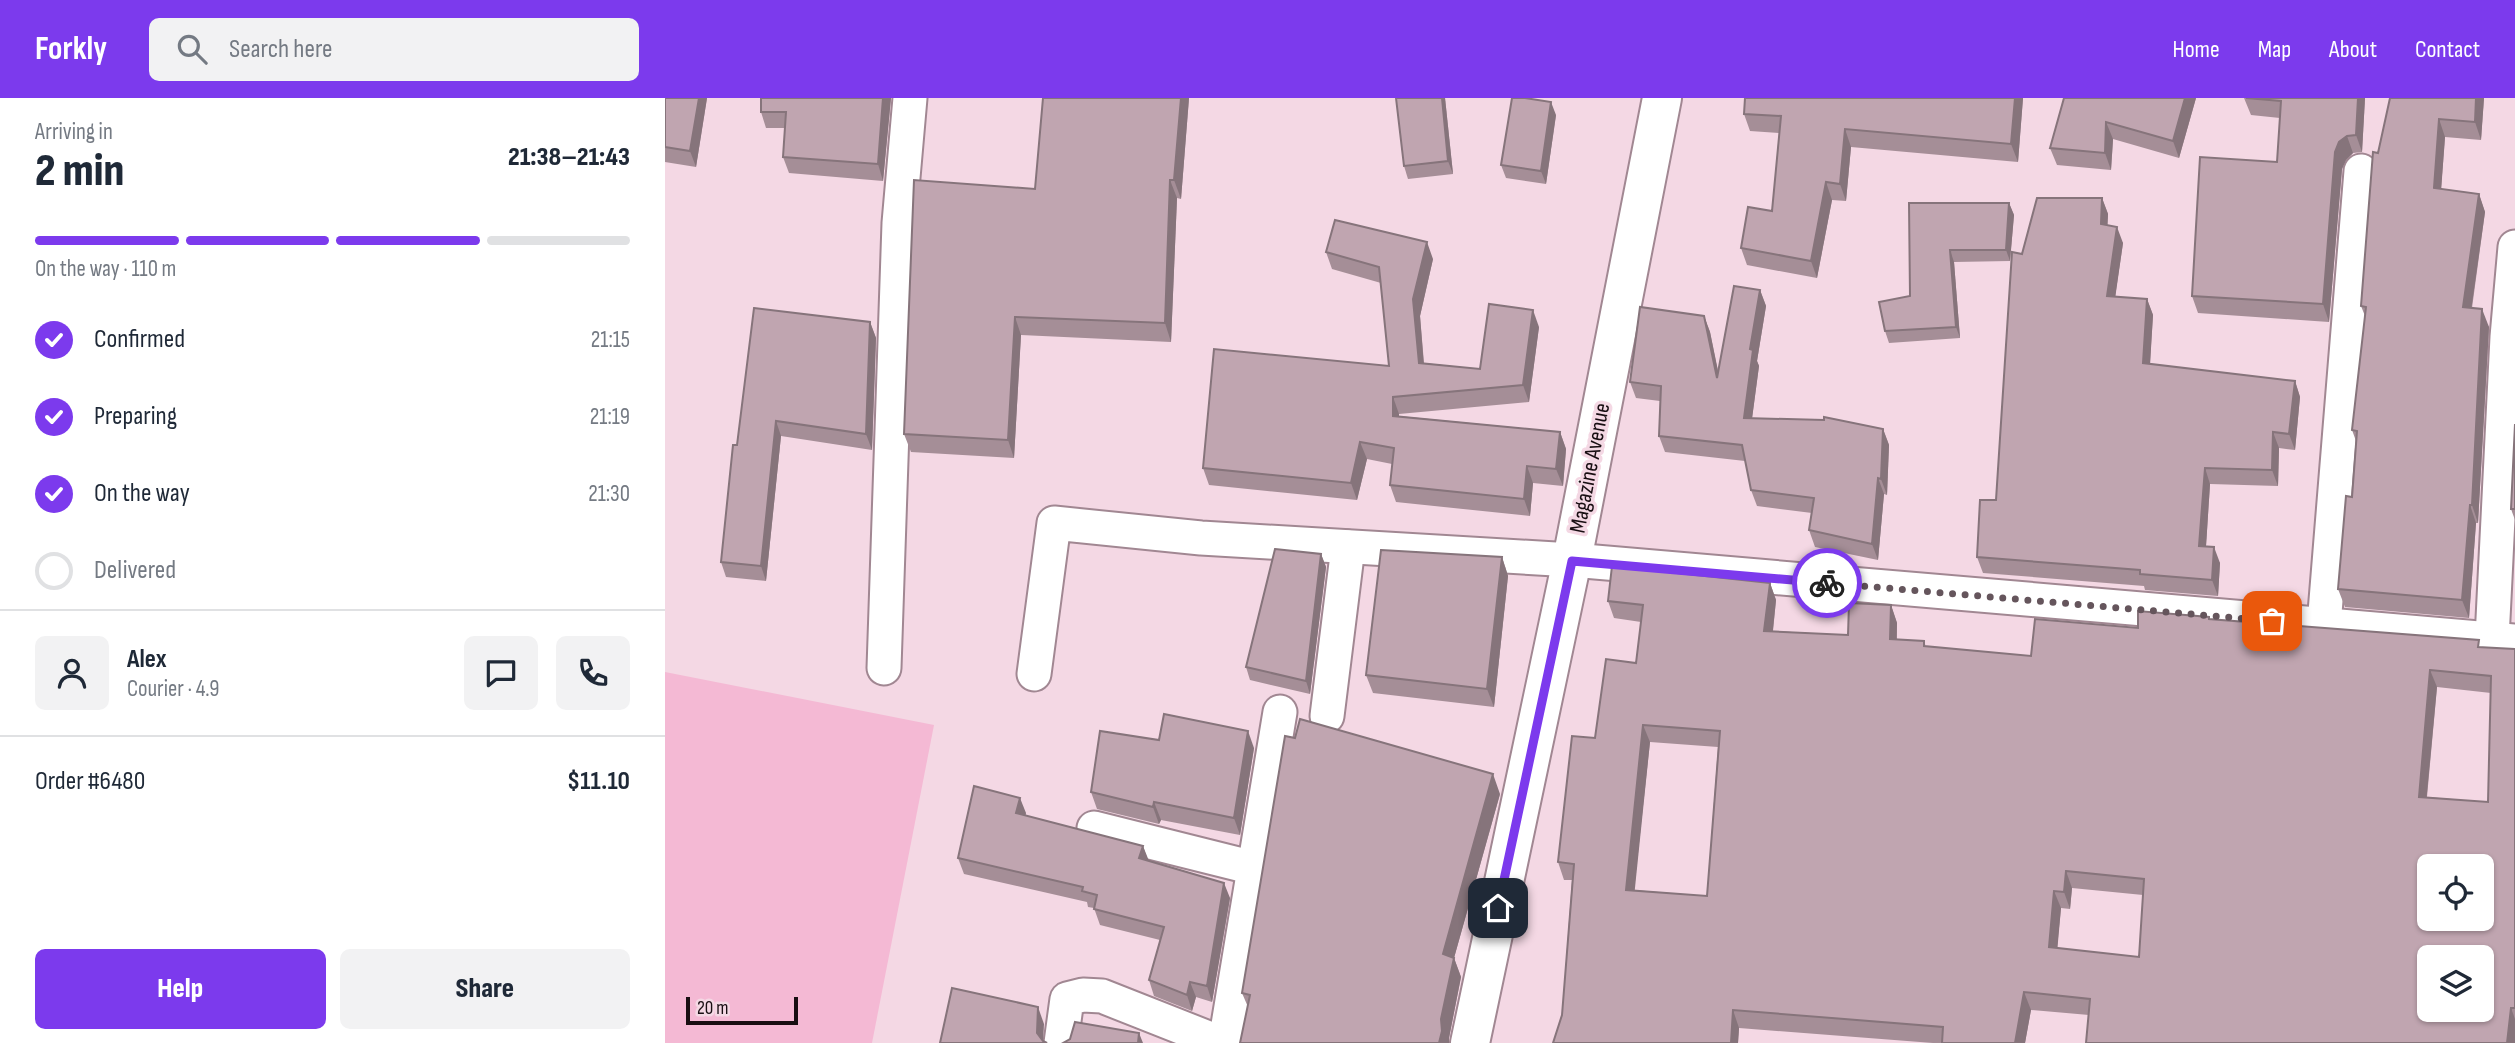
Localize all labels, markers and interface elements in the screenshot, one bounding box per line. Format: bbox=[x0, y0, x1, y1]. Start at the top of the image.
search box bbox=[149, 18, 639, 81]
text: Forkly bbox=[35, 29, 107, 69]
icon: search bbox=[173, 30, 211, 68]
text: Search here bbox=[229, 34, 332, 65]
text: Home bbox=[2172, 35, 2220, 64]
text: Map bbox=[2258, 35, 2291, 64]
text: About bbox=[2329, 35, 2377, 64]
text: Contact bbox=[2415, 35, 2480, 64]
text: Arriving in bbox=[35, 118, 113, 146]
text: 21:38–21:43 bbox=[508, 142, 630, 173]
text: 2 min bbox=[35, 144, 124, 199]
text: On the way · 110 m bbox=[35, 255, 176, 283]
icon: check bbox=[35, 321, 73, 359]
text: Confirmed bbox=[94, 324, 185, 355]
text: 21:15 bbox=[591, 326, 630, 354]
icon: check bbox=[35, 398, 73, 436]
text: Preparing bbox=[94, 401, 177, 432]
street label: Magazine Avenue bbox=[1564, 401, 1616, 535]
text: 21:19 bbox=[590, 403, 630, 431]
icon: check bbox=[35, 475, 73, 513]
text: On the way bbox=[94, 478, 190, 509]
text: 21:30 bbox=[588, 480, 630, 508]
courier bbox=[1792, 548, 1862, 618]
text: Delivered bbox=[94, 555, 176, 586]
icon: bike bbox=[1808, 564, 1846, 602]
pin bbox=[2242, 591, 2302, 651]
icon: bag bbox=[2253, 602, 2291, 640]
button: person bbox=[35, 636, 109, 710]
button: chat bbox=[464, 636, 538, 710]
button: phone bbox=[556, 636, 630, 710]
text: Alex bbox=[127, 644, 167, 675]
text: Courier · 4.9 bbox=[127, 675, 219, 703]
text: Order #6480 bbox=[35, 766, 145, 797]
text: $11.10 bbox=[567, 766, 630, 797]
map controls bbox=[2417, 854, 2494, 1022]
button: locate bbox=[2417, 854, 2494, 931]
pin bbox=[1468, 878, 1528, 938]
icon: home bbox=[1479, 889, 1517, 927]
button: layers bbox=[2417, 945, 2494, 1022]
button: Help bbox=[35, 949, 326, 1029]
button: Share bbox=[340, 949, 630, 1029]
scale bar bbox=[686, 994, 798, 1026]
text: 20 m bbox=[697, 997, 729, 1020]

